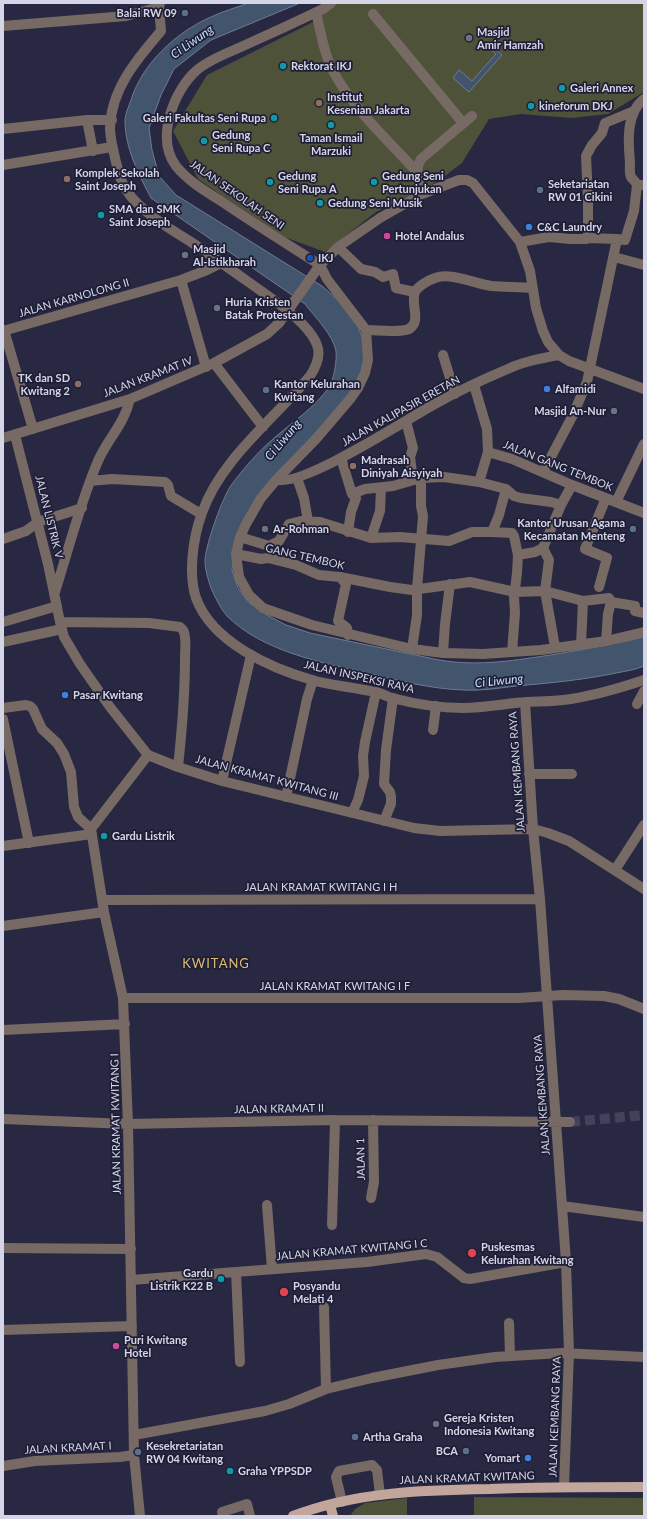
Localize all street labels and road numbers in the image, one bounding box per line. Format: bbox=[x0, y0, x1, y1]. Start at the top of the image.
street label: JALAN SEKOLAH SENI bbox=[187, 157, 287, 233]
street label: JALAN KARNOLONG II bbox=[17, 276, 131, 320]
street label: JALAN KRAMAT IV bbox=[101, 354, 195, 400]
street label: JALAN KALIPASIR ERETAN bbox=[340, 373, 462, 449]
street label: JALAN GANG TEMBOK bbox=[501, 438, 615, 494]
street label: JALAN LISTRIK V bbox=[32, 474, 66, 560]
street label: GANG TEMBOK bbox=[264, 541, 346, 573]
street label: JALAN INSPEKSI RAYA bbox=[302, 658, 416, 696]
street label: JALAN KEMBANG RAYA bbox=[506, 711, 528, 833]
street label: JALAN KRAMAT KWITANG III bbox=[194, 753, 340, 803]
street label: JALAN KRAMAT KWITANG I H bbox=[245, 880, 397, 894]
street label: JALAN KRAMAT KWITANG I F bbox=[260, 979, 410, 993]
street label: JALAN KEMBANG RAYA bbox=[531, 1034, 553, 1156]
street label: JALAN KRAMAT KWITANG I bbox=[108, 1053, 124, 1195]
street label: JALAN KRAMAT II bbox=[234, 1102, 324, 1116]
street label: JALAN 1 bbox=[354, 1138, 368, 1180]
street label: JALAN KRAMAT KWITANG I C bbox=[276, 1237, 428, 1263]
street label: JALAN KEMBANG RAYA bbox=[546, 1356, 564, 1478]
street label: JALAN KRAMAT I bbox=[24, 1439, 112, 1457]
street label: JALAN KRAMAT KWITANG bbox=[399, 1469, 535, 1487]

